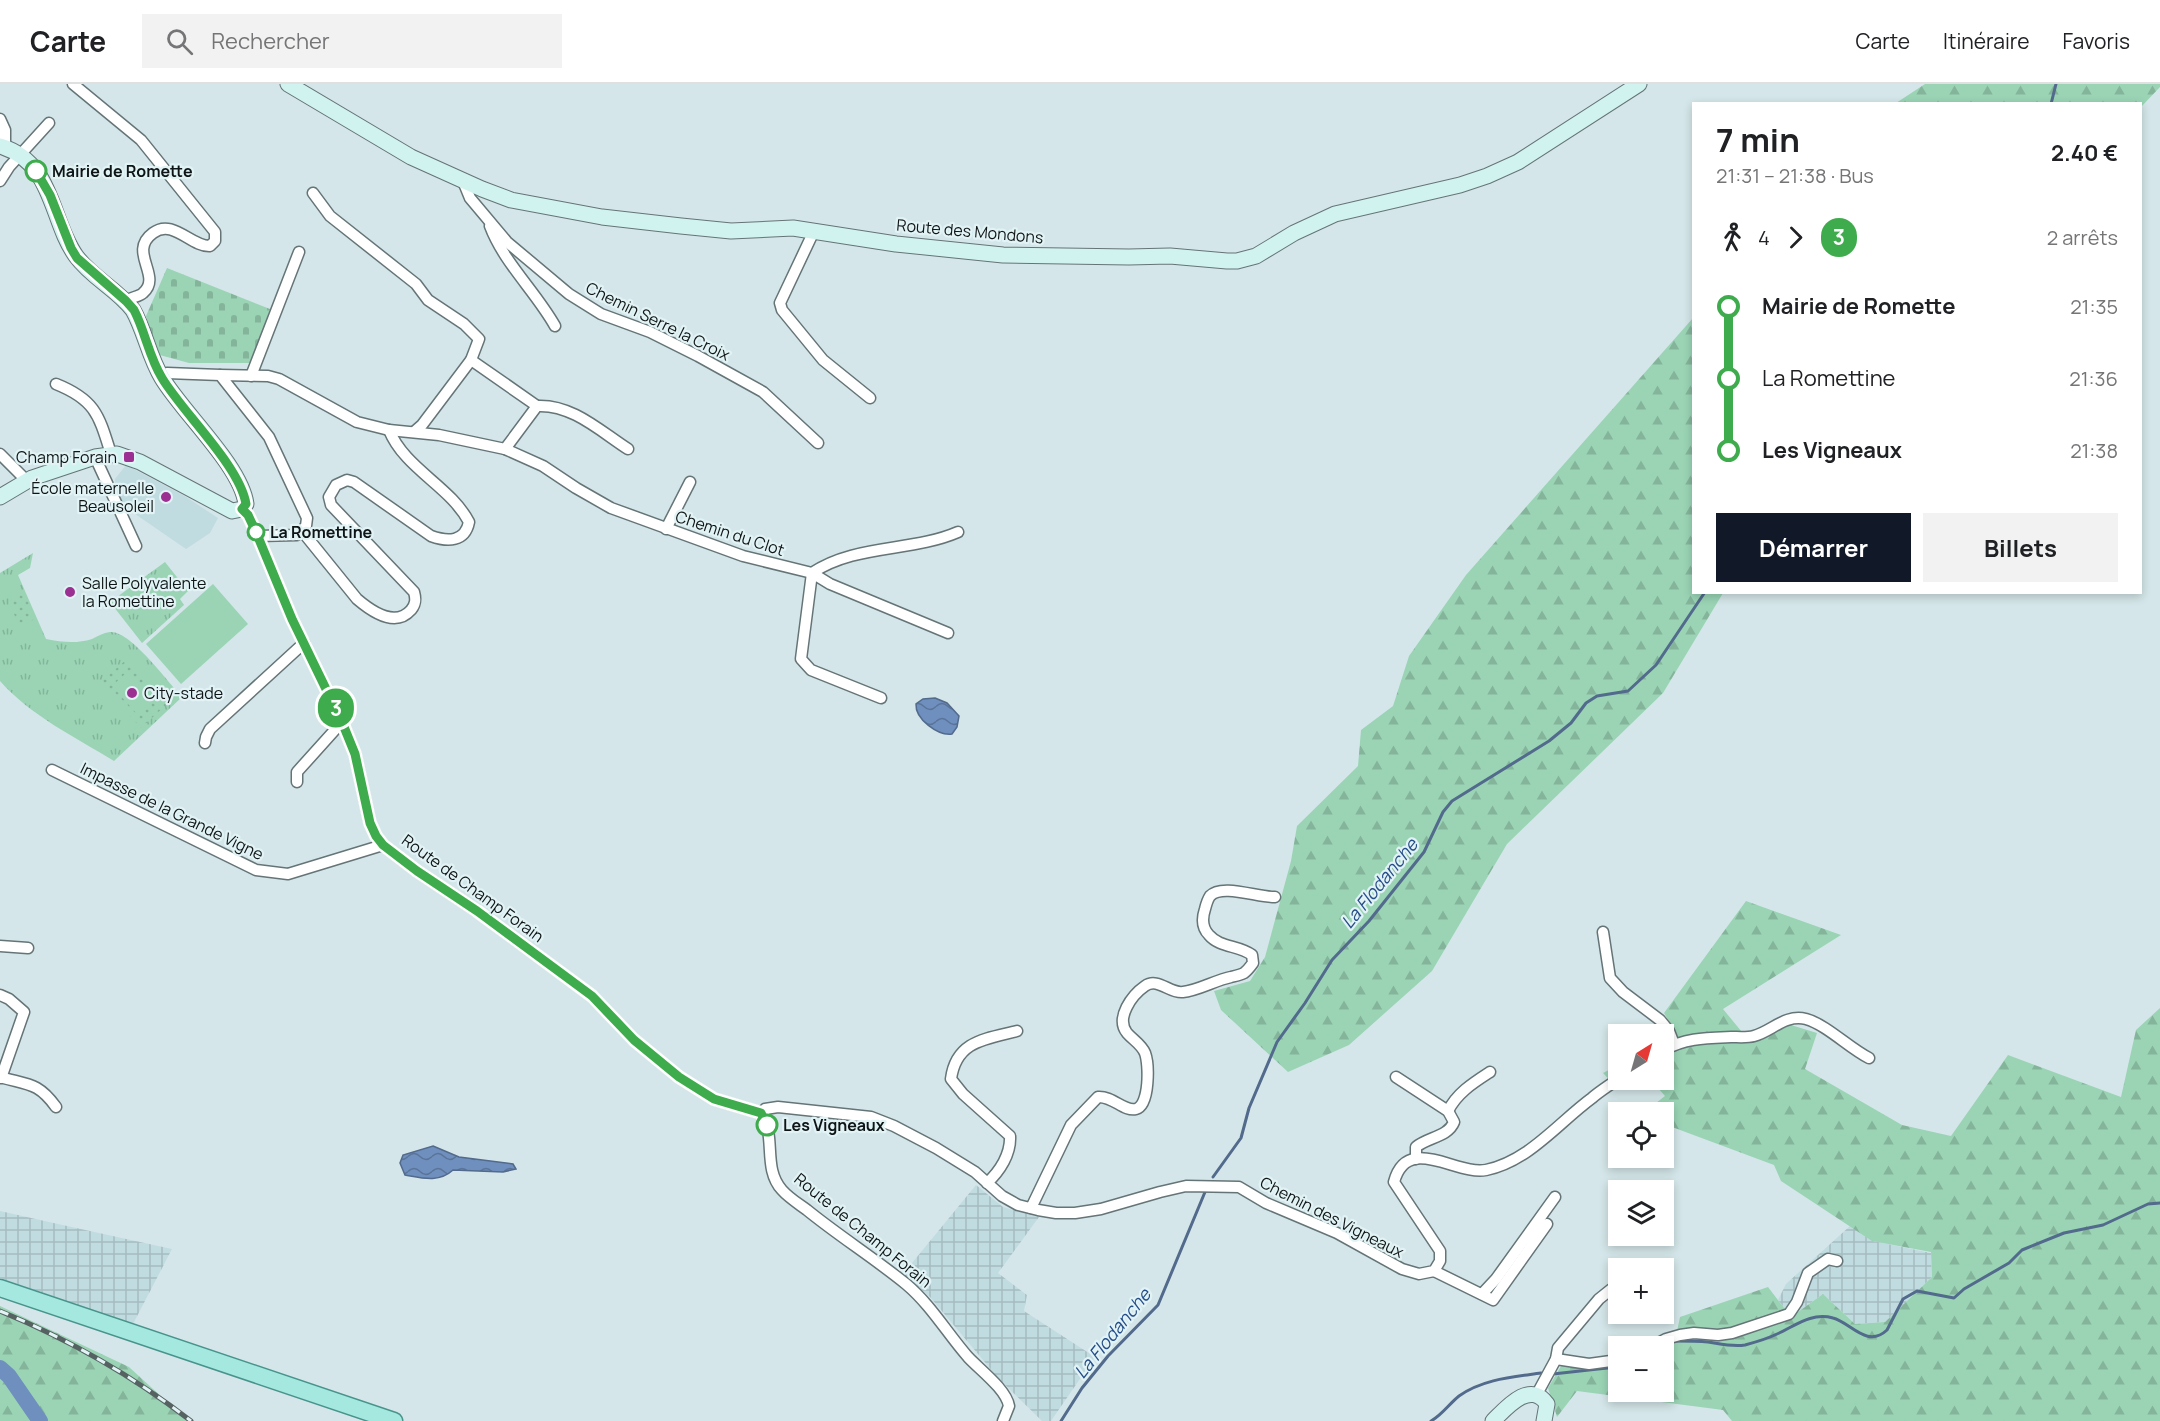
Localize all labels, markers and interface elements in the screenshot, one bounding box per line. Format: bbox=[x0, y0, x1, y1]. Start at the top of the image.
search box bbox=[142, 14, 562, 68]
text: Carte bbox=[30, 22, 106, 60]
icon: search bbox=[163, 25, 196, 58]
text: Rechercher bbox=[211, 26, 330, 56]
text: Carte bbox=[1856, 27, 1910, 55]
text: Itinéraire bbox=[1943, 27, 2029, 55]
text: Favoris bbox=[2062, 27, 2130, 55]
text: 7 min bbox=[1716, 117, 1800, 162]
text: 2.40 € bbox=[2051, 138, 2118, 168]
marker: Mairie de Romette bbox=[25, 160, 47, 182]
place label: Mairie de Romette bbox=[52, 160, 193, 182]
text: 21:31 – 21:38 · Bus bbox=[1716, 162, 1874, 189]
street label: Route des Mondons bbox=[896, 214, 1044, 248]
icon: walk bbox=[1716, 221, 1749, 254]
icon: forward bbox=[1779, 221, 1812, 254]
text: 3 bbox=[1833, 223, 1845, 251]
text: 4 bbox=[1758, 224, 1770, 251]
text: 2 arrêts bbox=[2047, 224, 2118, 251]
street label: Chemin Serre la Croix bbox=[582, 277, 734, 366]
text: Mairie de Romette bbox=[1762, 291, 1955, 321]
text: 21:35 bbox=[2070, 293, 2118, 320]
text: La Romettine bbox=[1762, 363, 1895, 393]
text: 21:36 bbox=[2069, 365, 2118, 392]
text: Les Vigneaux bbox=[1762, 435, 1902, 465]
text: 21:38 bbox=[2070, 437, 2118, 464]
place label: Champ Forain bbox=[16, 446, 117, 468]
marker: Champ Forain bbox=[122, 450, 136, 464]
place label: École maternelle Beausoleil bbox=[31, 477, 154, 517]
marker: École maternelle Beausoleil bbox=[159, 490, 173, 504]
street label: Chemin du Clot bbox=[673, 505, 787, 561]
button: Démarrer bbox=[1716, 513, 1911, 582]
button: Billets bbox=[1923, 513, 2118, 582]
place label: La Romettine bbox=[270, 521, 373, 543]
marker: La Romettine bbox=[247, 523, 265, 541]
place label: Salle Polyvalente la Romettine bbox=[82, 572, 206, 612]
marker: Salle Polyvalente la Romettine bbox=[63, 585, 77, 599]
place label: City-stade bbox=[144, 682, 223, 704]
marker: City-stade bbox=[125, 686, 139, 700]
line badge: 3 bbox=[316, 688, 356, 728]
text: 3 bbox=[330, 694, 342, 722]
street label: Impasse de la Grande Vigne bbox=[77, 757, 267, 865]
street label: Route de Champ Forain bbox=[397, 829, 549, 947]
water label: La Flodanche bbox=[1335, 832, 1424, 933]
north arrow bbox=[1608, 1024, 1674, 1090]
map controls bbox=[1608, 1024, 1674, 1402]
button: locate bbox=[1608, 1102, 1674, 1168]
marker: Les Vigneaux bbox=[756, 1114, 778, 1136]
place label: Les Vigneaux bbox=[783, 1114, 885, 1136]
street label: Route de Champ Forain bbox=[790, 1168, 936, 1292]
street label: Chemin des Vigneaux bbox=[1256, 1171, 1408, 1263]
button: layers bbox=[1608, 1180, 1674, 1246]
button: + bbox=[1608, 1258, 1674, 1324]
water label: La Flodanche bbox=[1068, 1282, 1157, 1383]
button: − bbox=[1608, 1336, 1674, 1402]

